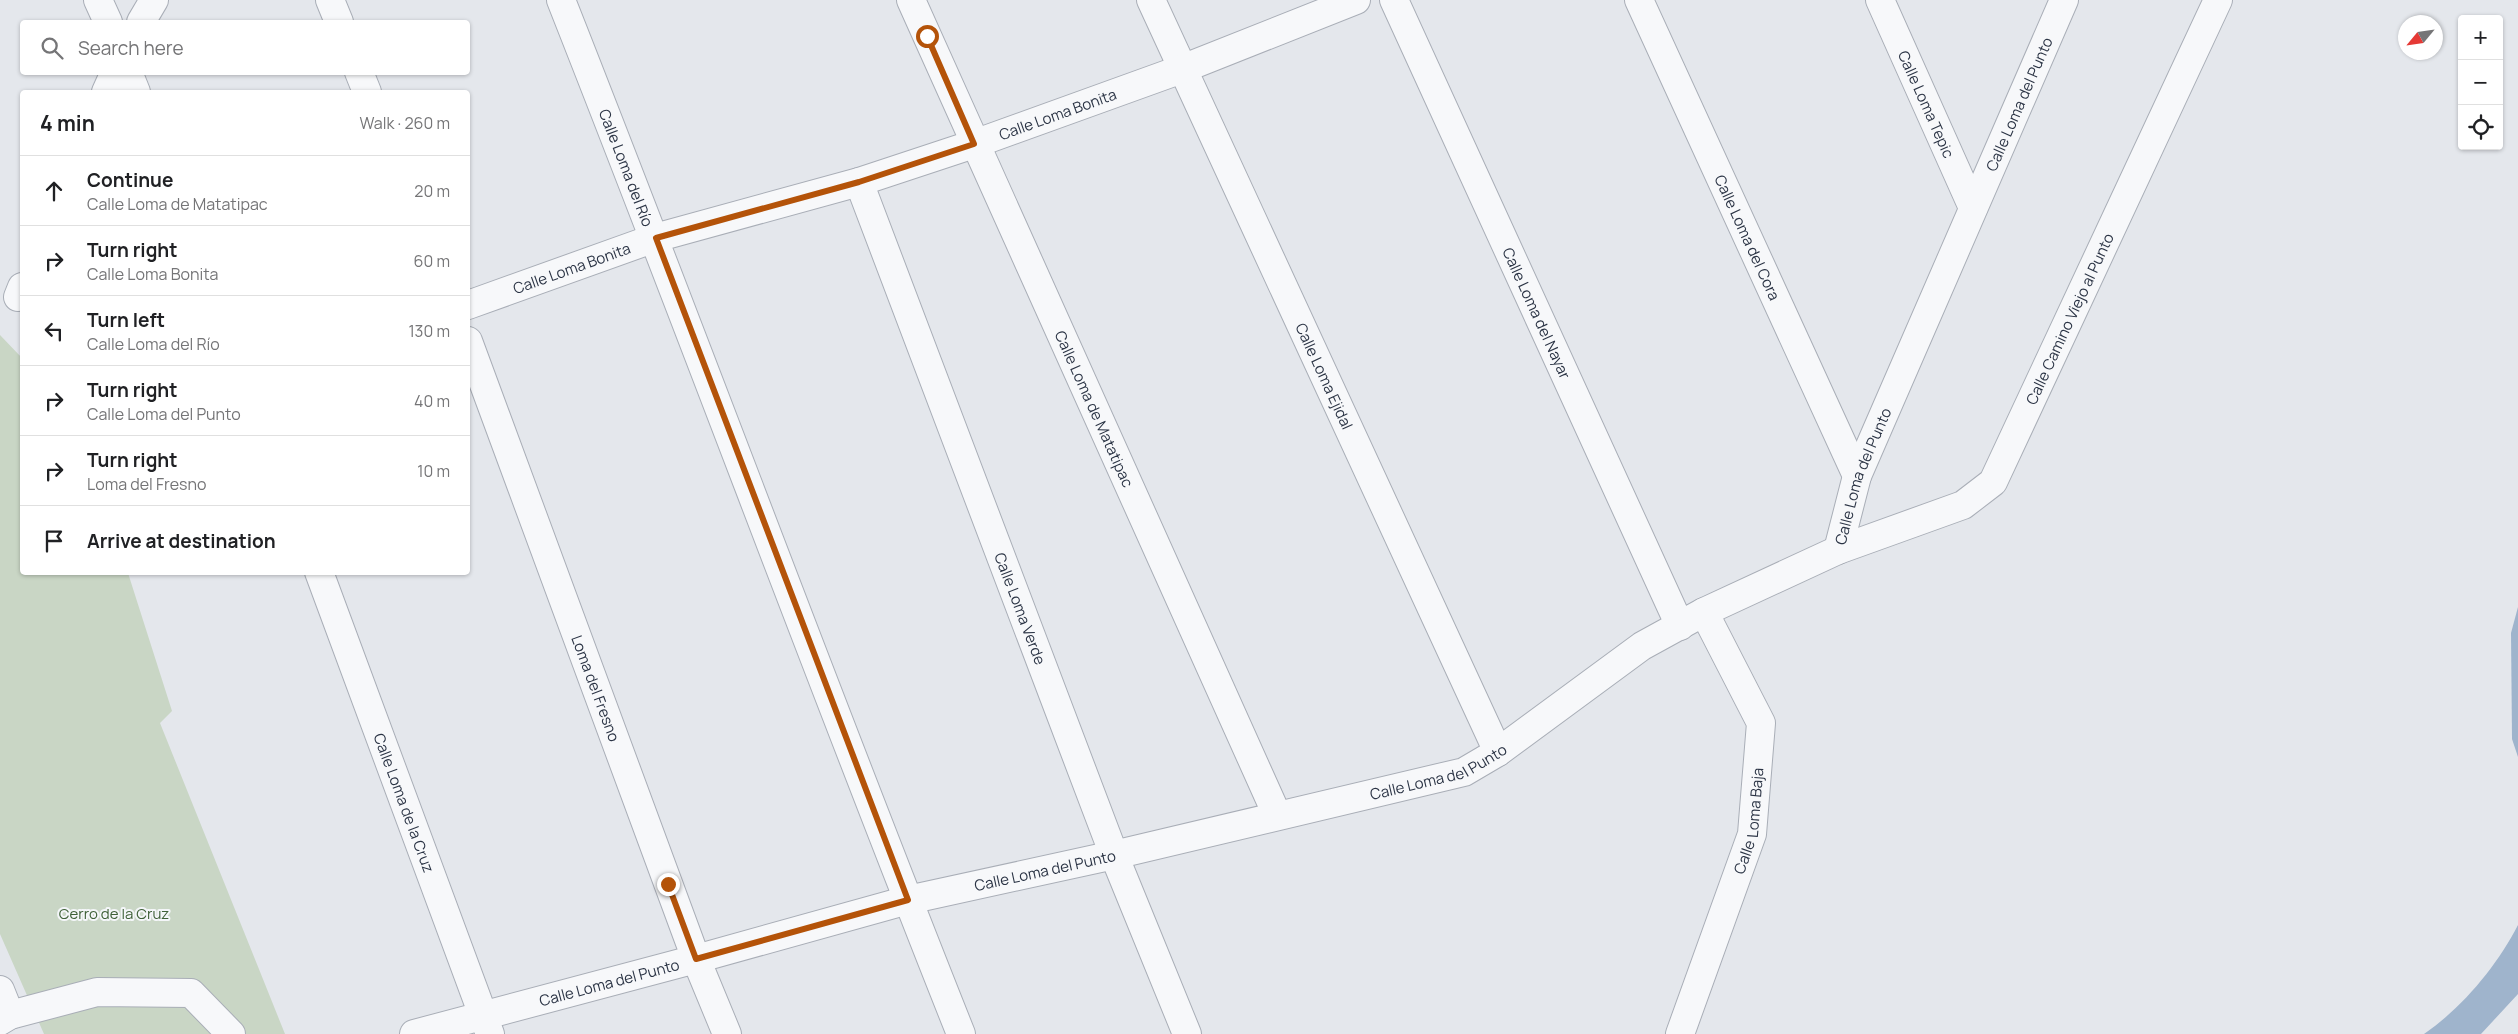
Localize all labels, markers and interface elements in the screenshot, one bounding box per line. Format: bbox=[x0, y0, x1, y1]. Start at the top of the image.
north arrow bbox=[2398, 15, 2443, 60]
map controls bbox=[2458, 15, 2503, 150]
button: + bbox=[2458, 15, 2503, 60]
search box bbox=[20, 20, 470, 75]
route start bbox=[916, 25, 939, 48]
icon: search bbox=[38, 34, 66, 62]
street label: Calle Loma del Punto bbox=[1980, 34, 2057, 174]
text: Search here bbox=[78, 35, 184, 61]
street label: Calle Loma Tepic bbox=[1893, 47, 1960, 161]
button: − bbox=[2458, 60, 2503, 105]
street label: Calle Loma Bonita bbox=[996, 83, 1119, 145]
button: locate bbox=[2458, 105, 2503, 150]
street label: Calle Loma del Río bbox=[594, 106, 659, 230]
text: 4 min bbox=[40, 109, 95, 137]
text: Walk · 260 m bbox=[360, 112, 450, 134]
text: Continue bbox=[87, 167, 173, 193]
street label: Calle Loma del Cora bbox=[1710, 171, 1785, 303]
icon: ahead bbox=[40, 177, 68, 205]
text: 20 m bbox=[414, 180, 450, 202]
text: Calle Loma de Matatipac bbox=[87, 193, 268, 215]
street label: Calle Camino Viejo al Punto bbox=[2020, 229, 2118, 408]
text: Turn right bbox=[87, 237, 177, 263]
street label: Calle Loma Bonita bbox=[510, 237, 633, 299]
street label: Calle Loma del Nayar bbox=[1498, 244, 1576, 382]
icon: right bbox=[40, 247, 68, 275]
text: 60 m bbox=[414, 250, 450, 272]
text: Calle Loma Bonita bbox=[87, 263, 218, 285]
text: Turn left bbox=[87, 307, 165, 333]
icon: left bbox=[40, 317, 68, 345]
street label: Calle Loma Ejidal bbox=[1291, 319, 1358, 433]
text: 130 m bbox=[408, 320, 450, 342]
street label: Calle Loma de Matatipac bbox=[1050, 327, 1139, 490]
text: Calle Loma del Río bbox=[87, 333, 220, 355]
text: Turn right bbox=[87, 377, 177, 403]
icon: right bbox=[40, 387, 68, 415]
text: 40 m bbox=[414, 390, 450, 412]
text: Calle Loma del Punto bbox=[87, 403, 241, 425]
street label: Calle Loma del Punto bbox=[1829, 404, 1896, 547]
text: Turn right bbox=[87, 447, 177, 473]
icon: right bbox=[40, 457, 68, 485]
text: 10 m bbox=[417, 460, 450, 482]
text: Loma del Fresno bbox=[87, 473, 206, 495]
icon: arrive bbox=[40, 527, 68, 555]
text: Arrive at destination bbox=[87, 528, 276, 554]
street label: Calle Loma Verde bbox=[990, 549, 1051, 668]
street label: Loma del Fresno bbox=[567, 632, 625, 744]
street label: Calle Loma de la Cruz bbox=[369, 730, 440, 875]
street label: Calle Loma del Punto bbox=[1368, 739, 1511, 804]
street label: Calle Loma Baja bbox=[1728, 767, 1768, 877]
street label: Calle Loma del Punto bbox=[972, 844, 1118, 896]
route end bbox=[657, 873, 680, 896]
park label: Cerro de la Cruz bbox=[59, 903, 169, 924]
street label: Calle Loma del Punto bbox=[537, 953, 682, 1011]

